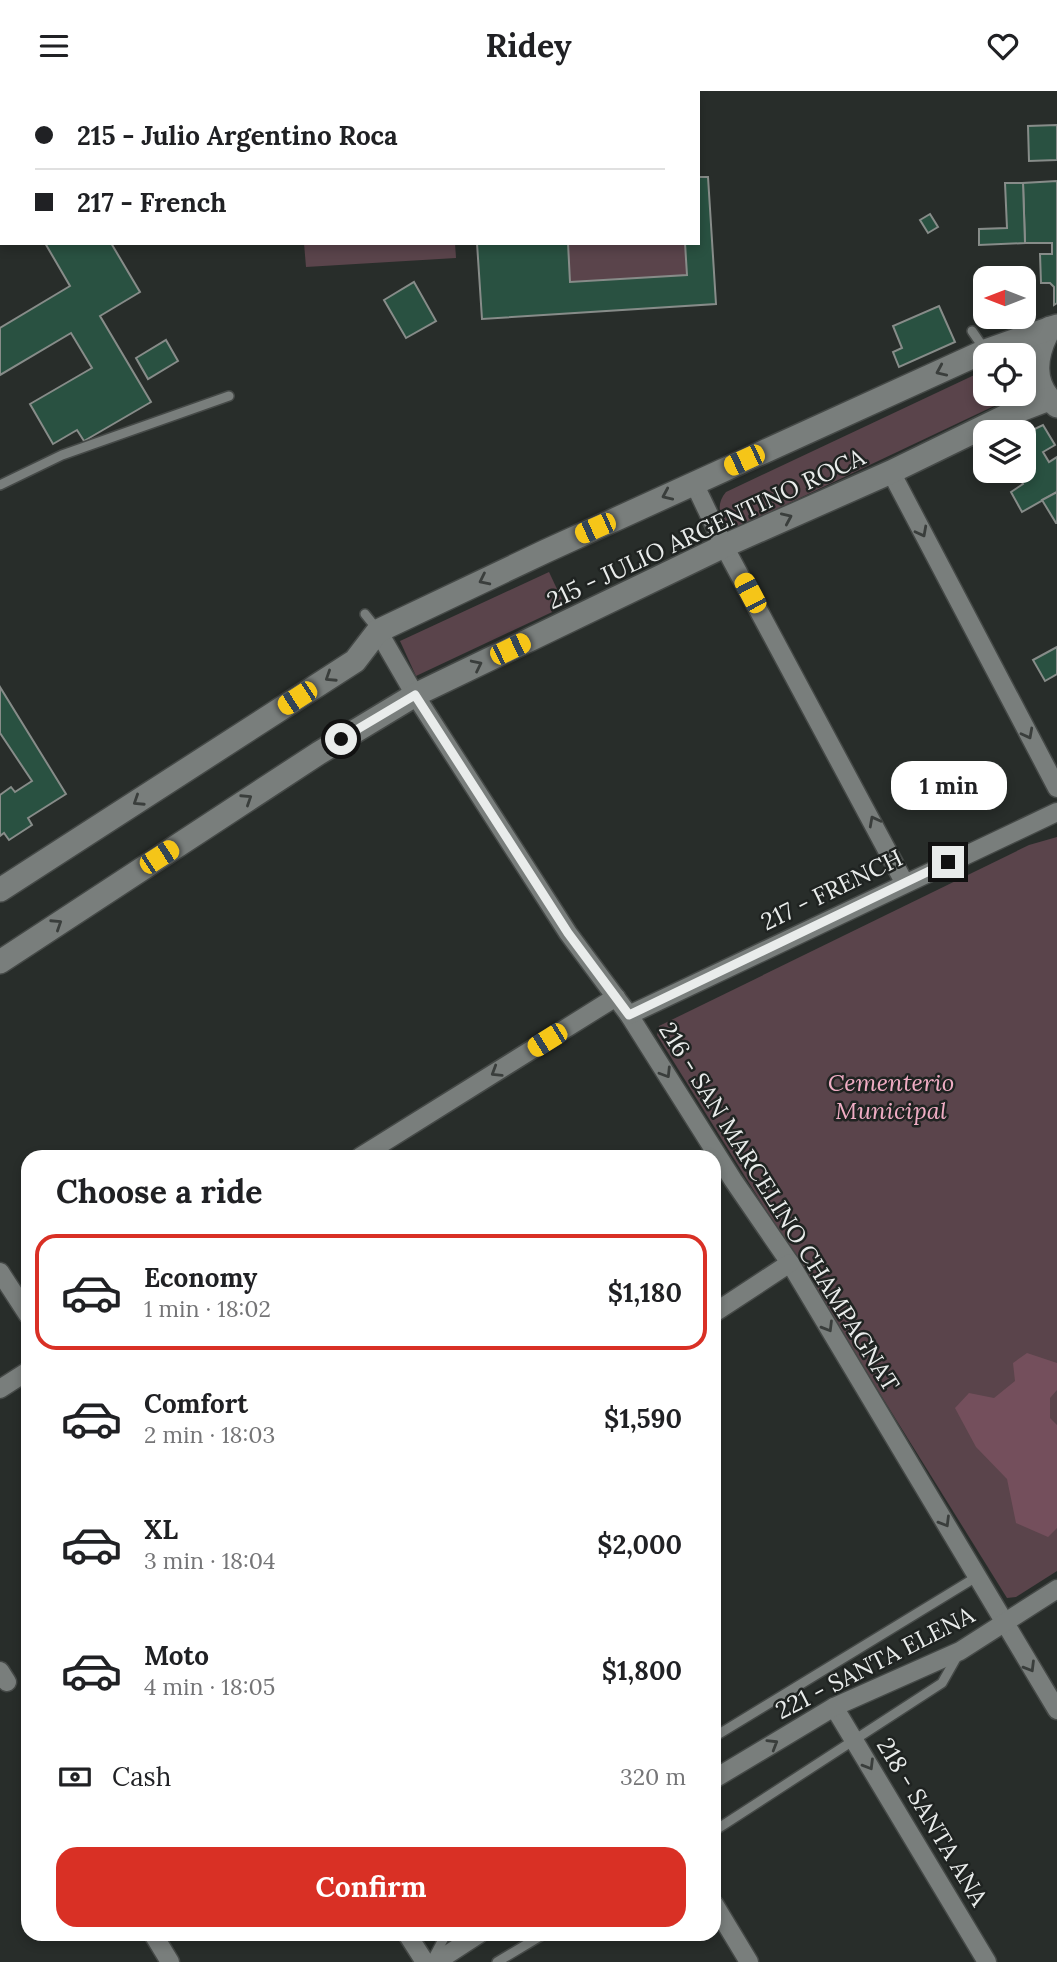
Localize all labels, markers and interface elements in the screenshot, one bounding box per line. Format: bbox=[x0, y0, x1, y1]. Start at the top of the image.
text: Ridey bbox=[485, 25, 572, 66]
icon: menu bbox=[35, 27, 73, 65]
icon: heart bbox=[984, 27, 1022, 65]
text: 215 - Julio Argentino Roca bbox=[77, 119, 398, 152]
text: 217 - French bbox=[77, 186, 226, 219]
north arrow bbox=[973, 266, 1036, 329]
map controls bbox=[973, 266, 1036, 483]
button: locate bbox=[973, 343, 1036, 406]
one-way arrow bbox=[936, 363, 948, 377]
button: layers bbox=[973, 420, 1036, 483]
street label: 215 - JULIO ARGENTINO ROCA bbox=[542, 441, 871, 616]
car bbox=[721, 442, 768, 478]
one-way arrow bbox=[662, 487, 675, 501]
car bbox=[572, 510, 619, 546]
one-way arrow bbox=[779, 512, 792, 526]
one-way arrow bbox=[914, 525, 928, 537]
car bbox=[731, 570, 770, 616]
one-way arrow bbox=[479, 572, 491, 586]
car bbox=[487, 630, 534, 668]
one-way arrow bbox=[470, 659, 482, 673]
one-way arrow bbox=[324, 669, 337, 682]
car bbox=[274, 678, 321, 718]
route start bbox=[325, 723, 357, 755]
one-way arrow bbox=[1020, 727, 1033, 739]
callout: 1 min bbox=[890, 761, 1006, 809]
text: 1 min bbox=[920, 771, 978, 800]
one-way arrow bbox=[133, 792, 146, 805]
one-way arrow bbox=[239, 795, 252, 808]
one-way arrow bbox=[868, 816, 882, 828]
car bbox=[136, 837, 183, 877]
street label: 217 - FRENCH bbox=[756, 842, 908, 937]
route end bbox=[932, 846, 964, 878]
one-way arrow bbox=[49, 920, 62, 932]
street label: 216 - SAN MARCELINO CHAMPAGNAT bbox=[652, 1016, 906, 1397]
car bbox=[524, 1020, 571, 1060]
one-way arrow bbox=[491, 1063, 504, 1076]
one-way arrow bbox=[657, 1065, 670, 1078]
park label: Cementerio Municipal bbox=[828, 1067, 954, 1126]
text: Choose a ride bbox=[56, 1171, 263, 1212]
icon: car bbox=[60, 1261, 123, 1324]
text: Economy bbox=[144, 1261, 257, 1294]
text: $1,180 bbox=[608, 1276, 682, 1309]
text: 1 min · 18:02 bbox=[144, 1294, 271, 1323]
one-way arrow bbox=[819, 1319, 832, 1332]
icon: car bbox=[60, 1387, 123, 1450]
text: Comfort bbox=[144, 1387, 248, 1420]
text: $1,590 bbox=[604, 1402, 682, 1435]
text: 2 min · 18:03 bbox=[144, 1420, 275, 1449]
icon: car bbox=[60, 1513, 123, 1576]
text: XL bbox=[144, 1513, 178, 1546]
one-way arrow bbox=[937, 1514, 950, 1527]
text: $2,000 bbox=[597, 1528, 682, 1561]
text: 3 min · 18:04 bbox=[144, 1546, 276, 1575]
street label: 221 - SANTA ELENA bbox=[770, 1599, 980, 1726]
icon: car bbox=[60, 1639, 123, 1702]
text: Moto bbox=[144, 1639, 209, 1672]
text: $1,800 bbox=[602, 1654, 682, 1687]
one-way arrow bbox=[1022, 1659, 1035, 1672]
text: 4 min · 18:05 bbox=[144, 1672, 275, 1701]
street label: 218 - SANTA ANA bbox=[870, 1732, 995, 1912]
one-way arrow bbox=[765, 1739, 778, 1752]
icon: cash bbox=[56, 1758, 94, 1796]
one-way arrow bbox=[861, 1758, 874, 1771]
text: Cash bbox=[112, 1760, 171, 1793]
text: 320 m bbox=[620, 1762, 686, 1791]
button: Confirm bbox=[56, 1847, 686, 1927]

